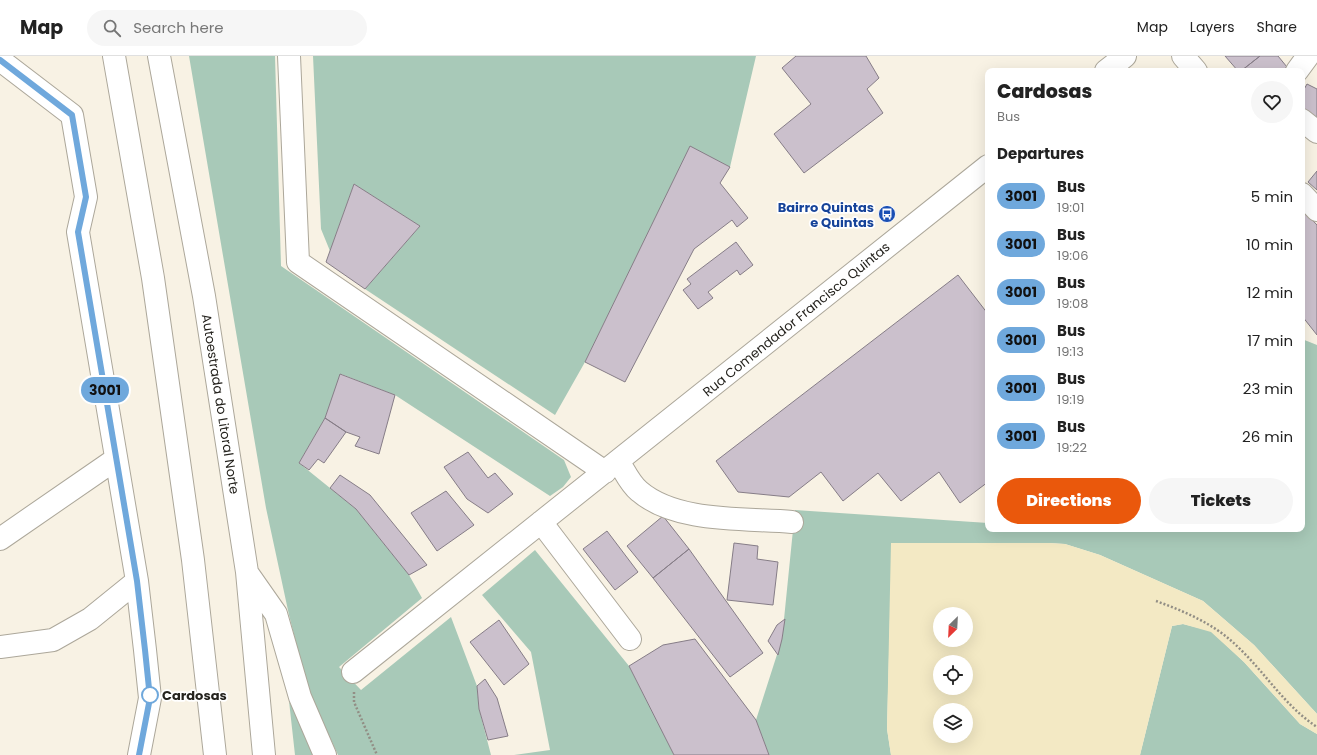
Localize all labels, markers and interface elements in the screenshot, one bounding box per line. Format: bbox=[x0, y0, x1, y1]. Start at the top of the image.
search box bbox=[87, 10, 367, 46]
text: Map bbox=[20, 14, 63, 41]
icon: search bbox=[101, 17, 123, 39]
text: Search here bbox=[133, 17, 224, 38]
text: Map bbox=[1137, 17, 1168, 37]
text: Layers bbox=[1190, 17, 1234, 37]
text: Share bbox=[1256, 17, 1297, 37]
text: Cardosas bbox=[997, 78, 1092, 105]
button: heart bbox=[1251, 81, 1293, 123]
text: Bus bbox=[997, 107, 1020, 126]
text: Departures bbox=[997, 143, 1084, 164]
text: Bus bbox=[1057, 176, 1085, 197]
text: 3001 bbox=[1005, 186, 1037, 206]
text: 5 min bbox=[1251, 186, 1293, 207]
place label: Bairro Quintas e Quintas bbox=[778, 198, 874, 232]
text: 19:01 bbox=[1057, 198, 1084, 217]
bus stop icon: Bairro Quintas e Quintas bbox=[877, 204, 897, 224]
text: Bus bbox=[1057, 224, 1085, 245]
text: 3001 bbox=[1005, 234, 1037, 254]
text: 10 min bbox=[1246, 234, 1293, 255]
street label: Rua Comendador Francisco Quintas bbox=[699, 238, 894, 401]
text: 19:06 bbox=[1057, 246, 1089, 265]
text: Bus bbox=[1057, 272, 1085, 293]
text: 3001 bbox=[1005, 282, 1037, 302]
text: 12 min bbox=[1247, 282, 1293, 303]
text: 19:08 bbox=[1057, 294, 1089, 313]
street label: Autoestrada do Litoral Norte bbox=[197, 313, 244, 496]
text: Bus bbox=[1057, 320, 1085, 341]
text: 3001 bbox=[1005, 330, 1037, 350]
text: 17 min bbox=[1247, 330, 1293, 351]
text: 19:13 bbox=[1057, 342, 1084, 361]
text: Bus bbox=[1057, 368, 1085, 389]
line badge: 3001 bbox=[77, 377, 133, 403]
text: 3001 bbox=[1005, 378, 1037, 398]
text: 23 min bbox=[1243, 378, 1293, 399]
text: 3001 bbox=[89, 380, 121, 400]
text: 19:19 bbox=[1057, 390, 1084, 409]
text: Bus bbox=[1057, 416, 1085, 437]
text: 3001 bbox=[1005, 426, 1037, 446]
text: 26 min bbox=[1242, 426, 1293, 447]
text: 19:22 bbox=[1057, 438, 1087, 457]
button: Directions bbox=[997, 478, 1141, 524]
button: Tickets bbox=[1149, 478, 1293, 524]
north arrow bbox=[933, 607, 973, 647]
map controls bbox=[933, 607, 973, 743]
button: locate bbox=[933, 655, 973, 695]
marker: Cardosas bbox=[141, 686, 159, 704]
place label: Cardosas bbox=[162, 686, 227, 705]
button: layers bbox=[933, 703, 973, 743]

